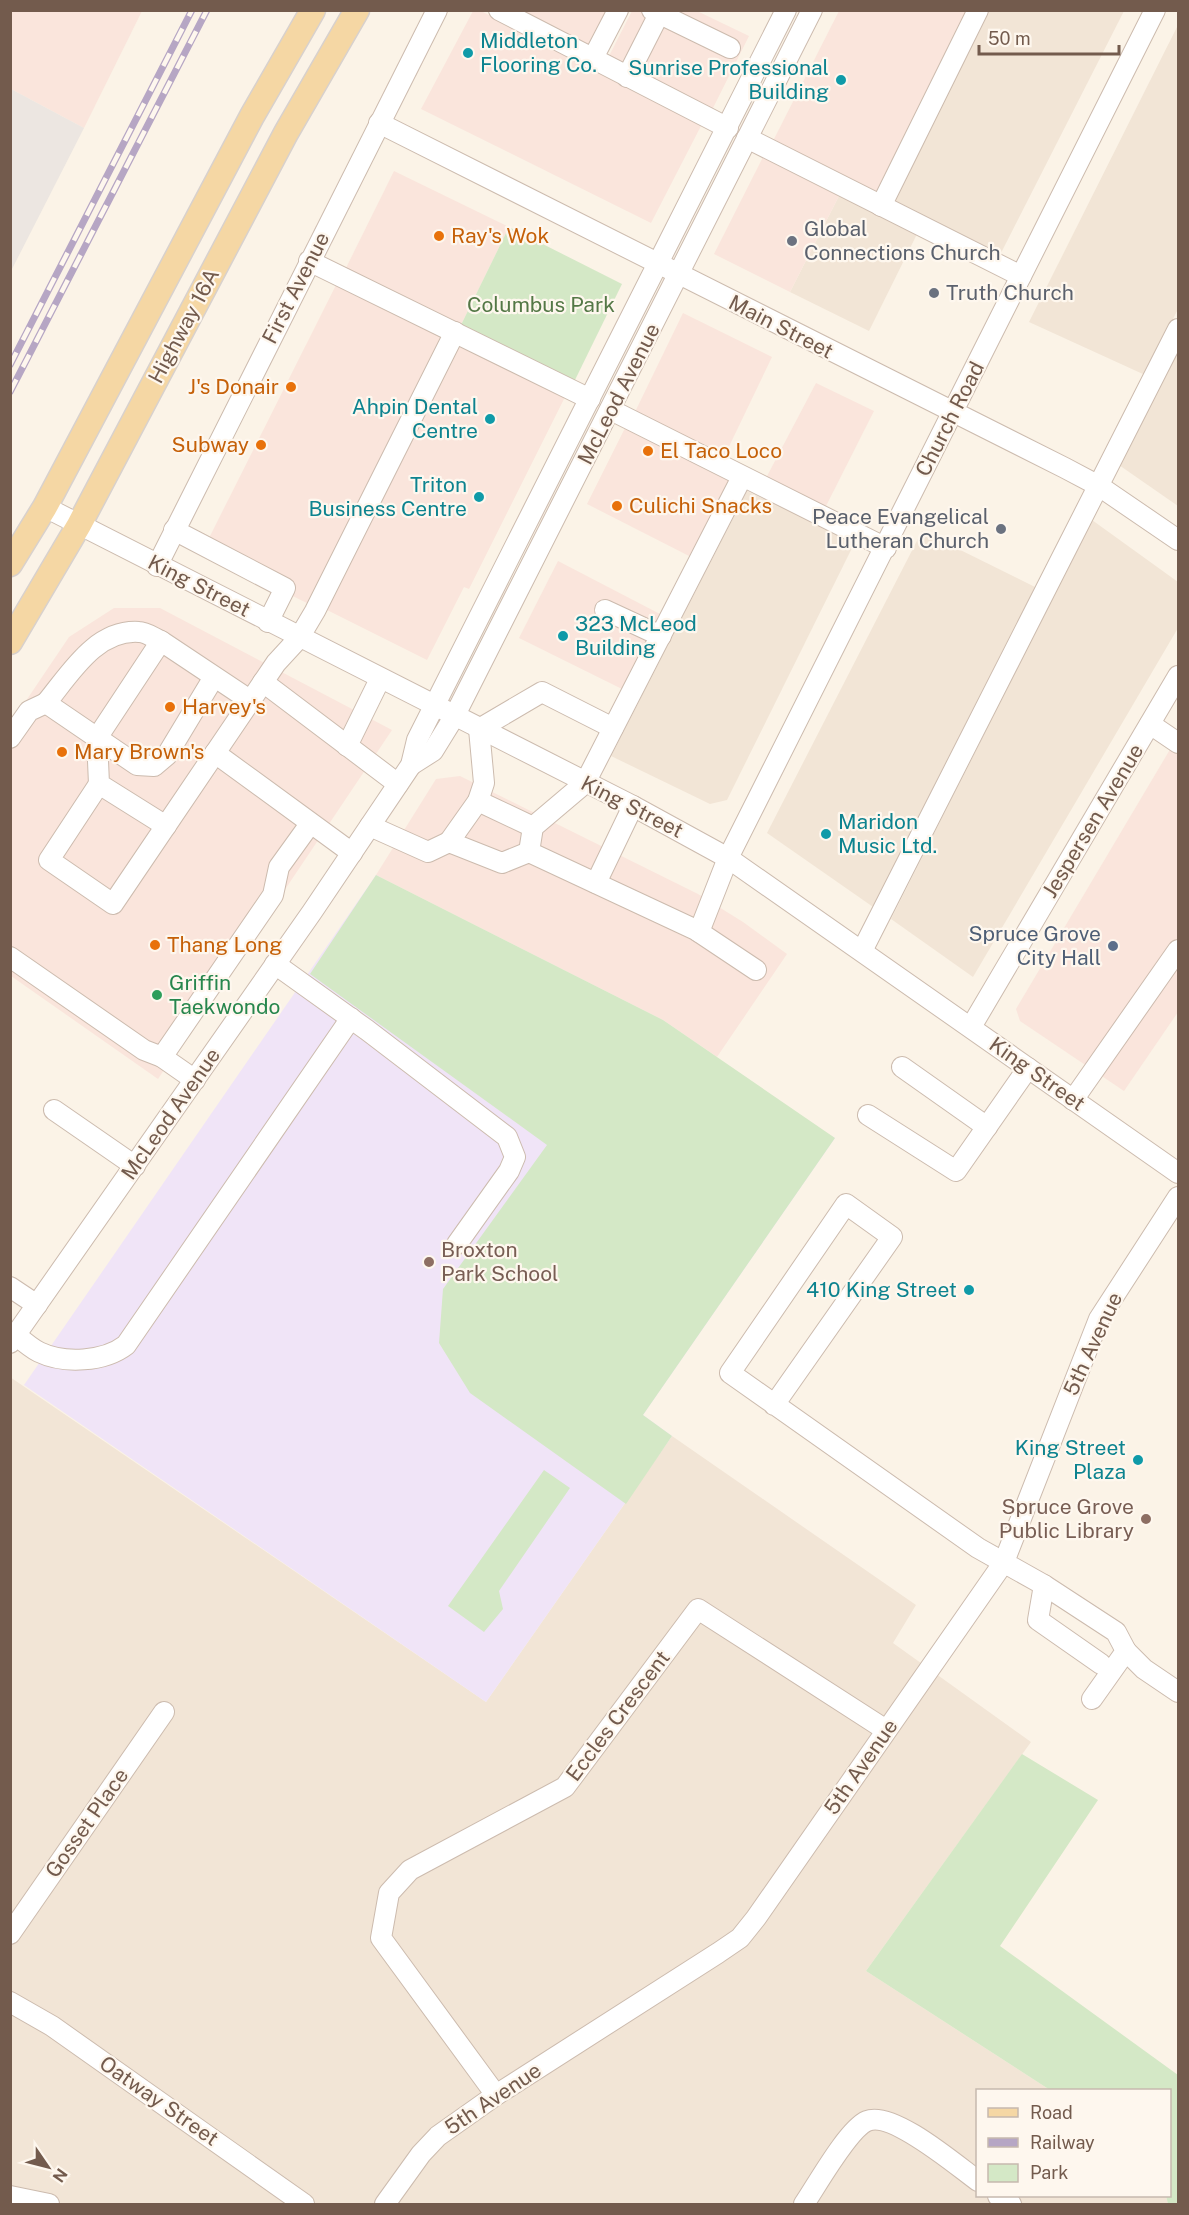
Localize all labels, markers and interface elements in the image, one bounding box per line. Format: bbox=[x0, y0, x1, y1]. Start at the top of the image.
scale bar bbox=[979, 18, 1118, 56]
place label: Middleton Flooring Co. bbox=[480, 28, 597, 77]
text: 50 m bbox=[988, 28, 1031, 49]
marker: Middleton Flooring Co. bbox=[461, 46, 475, 60]
place label: Sunrise Professional Building bbox=[628, 55, 829, 104]
marker: Sunrise Professional Building bbox=[834, 73, 848, 87]
place label: Global Connections Church bbox=[804, 216, 1001, 265]
place label: Ray's Wok bbox=[451, 223, 549, 248]
street label: First Avenue bbox=[257, 228, 334, 348]
marker: Ray's Wok bbox=[432, 229, 446, 243]
marker: Global Connections Church bbox=[785, 234, 799, 248]
street label: Highway 16A bbox=[143, 264, 224, 387]
place label: Truth Church bbox=[946, 280, 1074, 305]
marker: Truth Church bbox=[927, 286, 941, 300]
street label: Main Street bbox=[725, 290, 838, 364]
park label: Columbus Park bbox=[467, 292, 615, 317]
street label: McLeod Avenue bbox=[572, 319, 665, 468]
street label: Church Road bbox=[910, 357, 989, 480]
place label: J's Donair bbox=[188, 374, 279, 399]
marker: J's Donair bbox=[284, 380, 298, 394]
place label: Ahpin Dental Centre bbox=[352, 394, 478, 443]
marker: Ahpin Dental Centre bbox=[483, 412, 497, 426]
place label: Subway bbox=[172, 432, 249, 457]
marker: Subway bbox=[254, 438, 268, 452]
place label: El Taco Loco bbox=[660, 438, 782, 463]
marker: El Taco Loco bbox=[641, 444, 655, 458]
place label: Triton Business Centre bbox=[308, 472, 467, 521]
marker: Triton Business Centre bbox=[472, 490, 486, 504]
place label: Culichi Snacks bbox=[629, 493, 772, 518]
marker: Culichi Snacks bbox=[610, 499, 624, 513]
place label: Peace Evangelical Lutheran Church bbox=[812, 504, 989, 553]
marker: Peace Evangelical Lutheran Church bbox=[994, 522, 1008, 536]
street label: King Street bbox=[144, 549, 254, 622]
place label: 323 McLeod Building bbox=[575, 611, 697, 660]
marker: 323 McLeod Building bbox=[556, 629, 570, 643]
place label: Harvey's bbox=[182, 694, 266, 719]
marker: Harvey's bbox=[163, 700, 177, 714]
place label: Mary Brown's bbox=[74, 739, 204, 764]
street label: Jespersen Avenue bbox=[1037, 739, 1148, 902]
marker: Mary Brown's bbox=[55, 745, 69, 759]
street label: King Street bbox=[577, 770, 687, 843]
place label: Maridon Music Ltd. bbox=[838, 809, 937, 858]
marker: Maridon Music Ltd. bbox=[819, 827, 833, 841]
place label: Spruce Grove City Hall bbox=[968, 921, 1101, 970]
place label: Thang Long bbox=[167, 932, 282, 957]
marker: Thang Long bbox=[148, 938, 162, 952]
marker: Spruce Grove City Hall bbox=[1106, 939, 1120, 953]
place label: Griffin Taekwondo bbox=[169, 970, 280, 1019]
marker: Griffin Taekwondo bbox=[150, 988, 164, 1002]
street label: King Street bbox=[985, 1031, 1090, 1116]
street label: McLeod Avenue bbox=[116, 1043, 225, 1184]
place label: Broxton Park School bbox=[441, 1237, 558, 1286]
marker: Broxton Park School bbox=[422, 1255, 436, 1269]
place label: 410 King Street bbox=[806, 1277, 957, 1302]
marker: 410 King Street bbox=[962, 1283, 976, 1297]
street label: 5th Avenue bbox=[1058, 1288, 1127, 1399]
place label: King Street Plaza bbox=[1015, 1435, 1126, 1484]
marker: King Street Plaza bbox=[1131, 1453, 1145, 1467]
place label: Spruce Grove Public Library bbox=[999, 1494, 1134, 1543]
marker: Spruce Grove Public Library bbox=[1139, 1512, 1153, 1526]
street label: Eccles Crescent bbox=[560, 1646, 675, 1786]
street label: 5th Avenue bbox=[819, 1714, 903, 1819]
street label: Gosset Place bbox=[40, 1763, 133, 1882]
street label: Oatway Street bbox=[95, 2050, 224, 2151]
street label: 5th Avenue bbox=[440, 2057, 546, 2140]
legend bbox=[976, 2089, 1171, 2197]
text: Road bbox=[1030, 2102, 1073, 2123]
text: Railway bbox=[1030, 2132, 1095, 2153]
north arrow bbox=[18, 2137, 78, 2197]
text: Park bbox=[1030, 2162, 1068, 2183]
text: N bbox=[49, 2165, 71, 2186]

